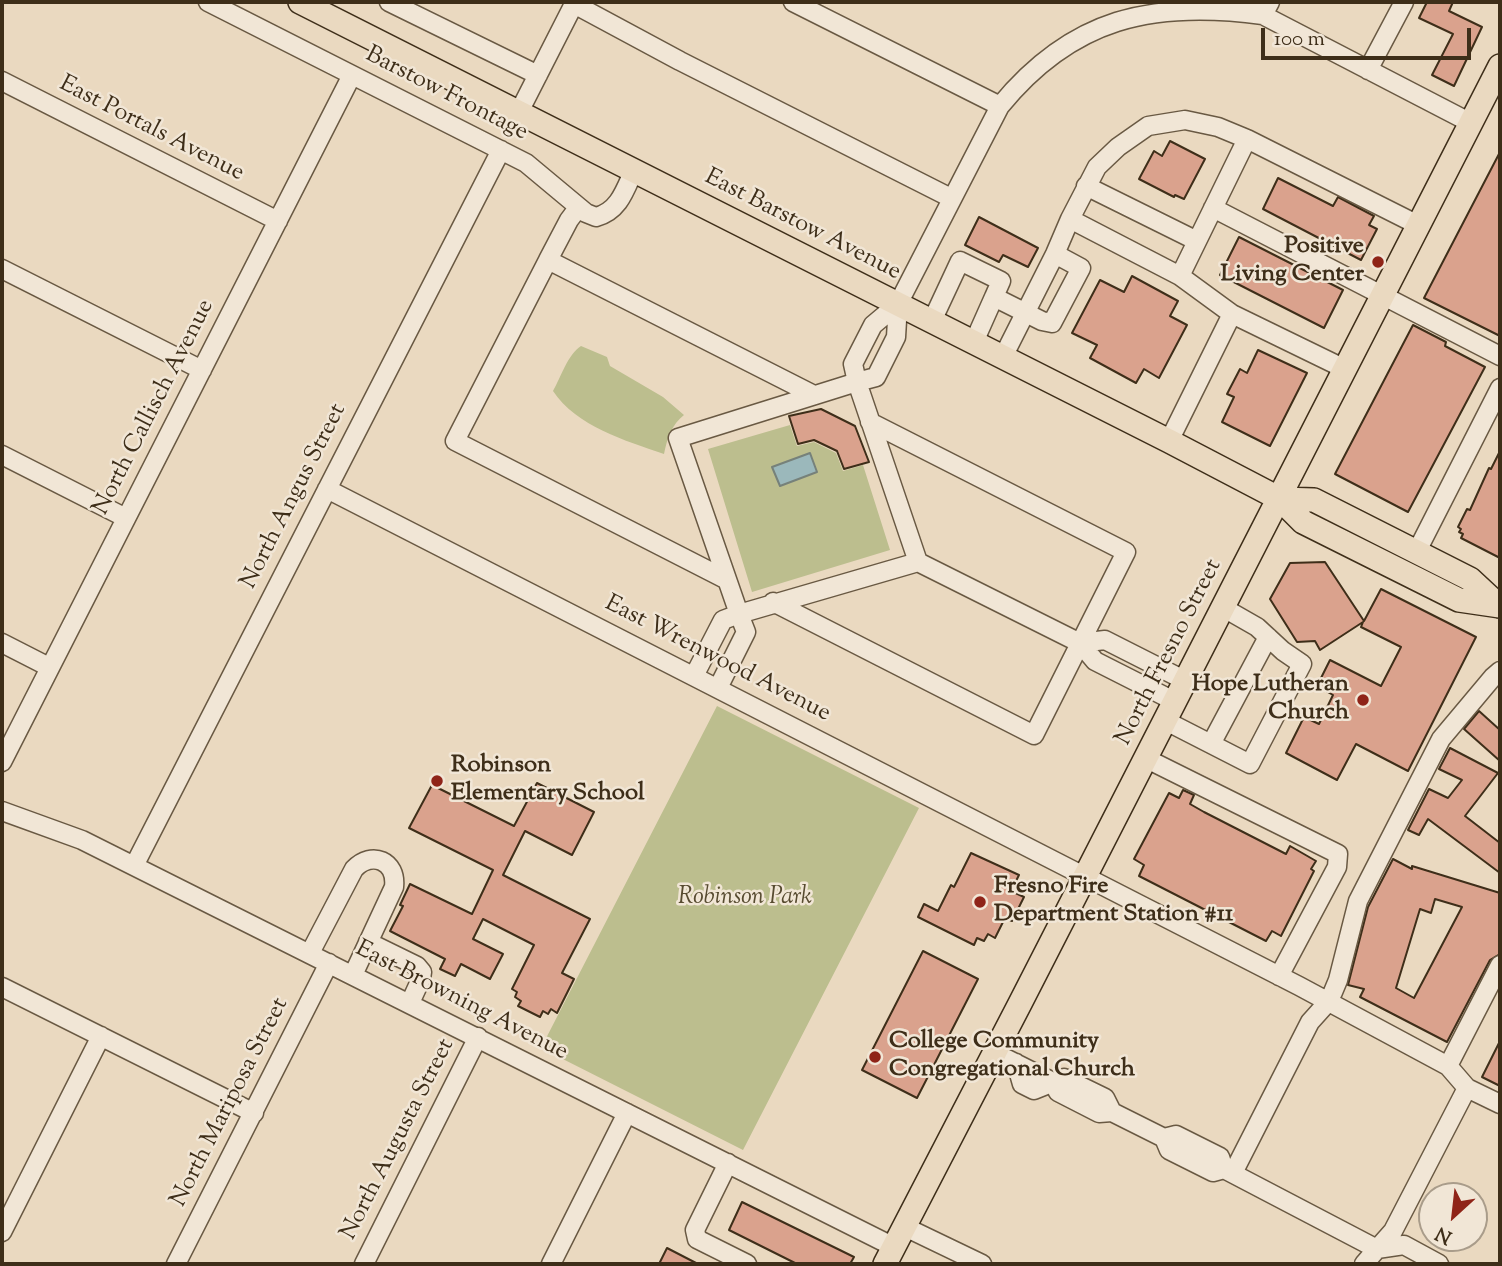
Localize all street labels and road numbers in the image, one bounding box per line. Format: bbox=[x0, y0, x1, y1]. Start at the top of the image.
street label: Barstow Frontage bbox=[360, 42, 532, 148]
street label: East Portals Avenue bbox=[54, 71, 248, 189]
street label: East Barstow Avenue bbox=[699, 164, 905, 288]
street label: North Callisch Avenue bbox=[88, 295, 222, 521]
street label: North Angus Street bbox=[236, 400, 354, 594]
street label: North Fresno Street bbox=[1111, 555, 1229, 751]
street label: East Wrenwood Avenue bbox=[599, 591, 835, 729]
street label: East Browning Avenue bbox=[350, 936, 572, 1068]
street label: North Mariposa Street bbox=[166, 994, 296, 1212]
street label: North Augusta Street bbox=[336, 1034, 462, 1246]

